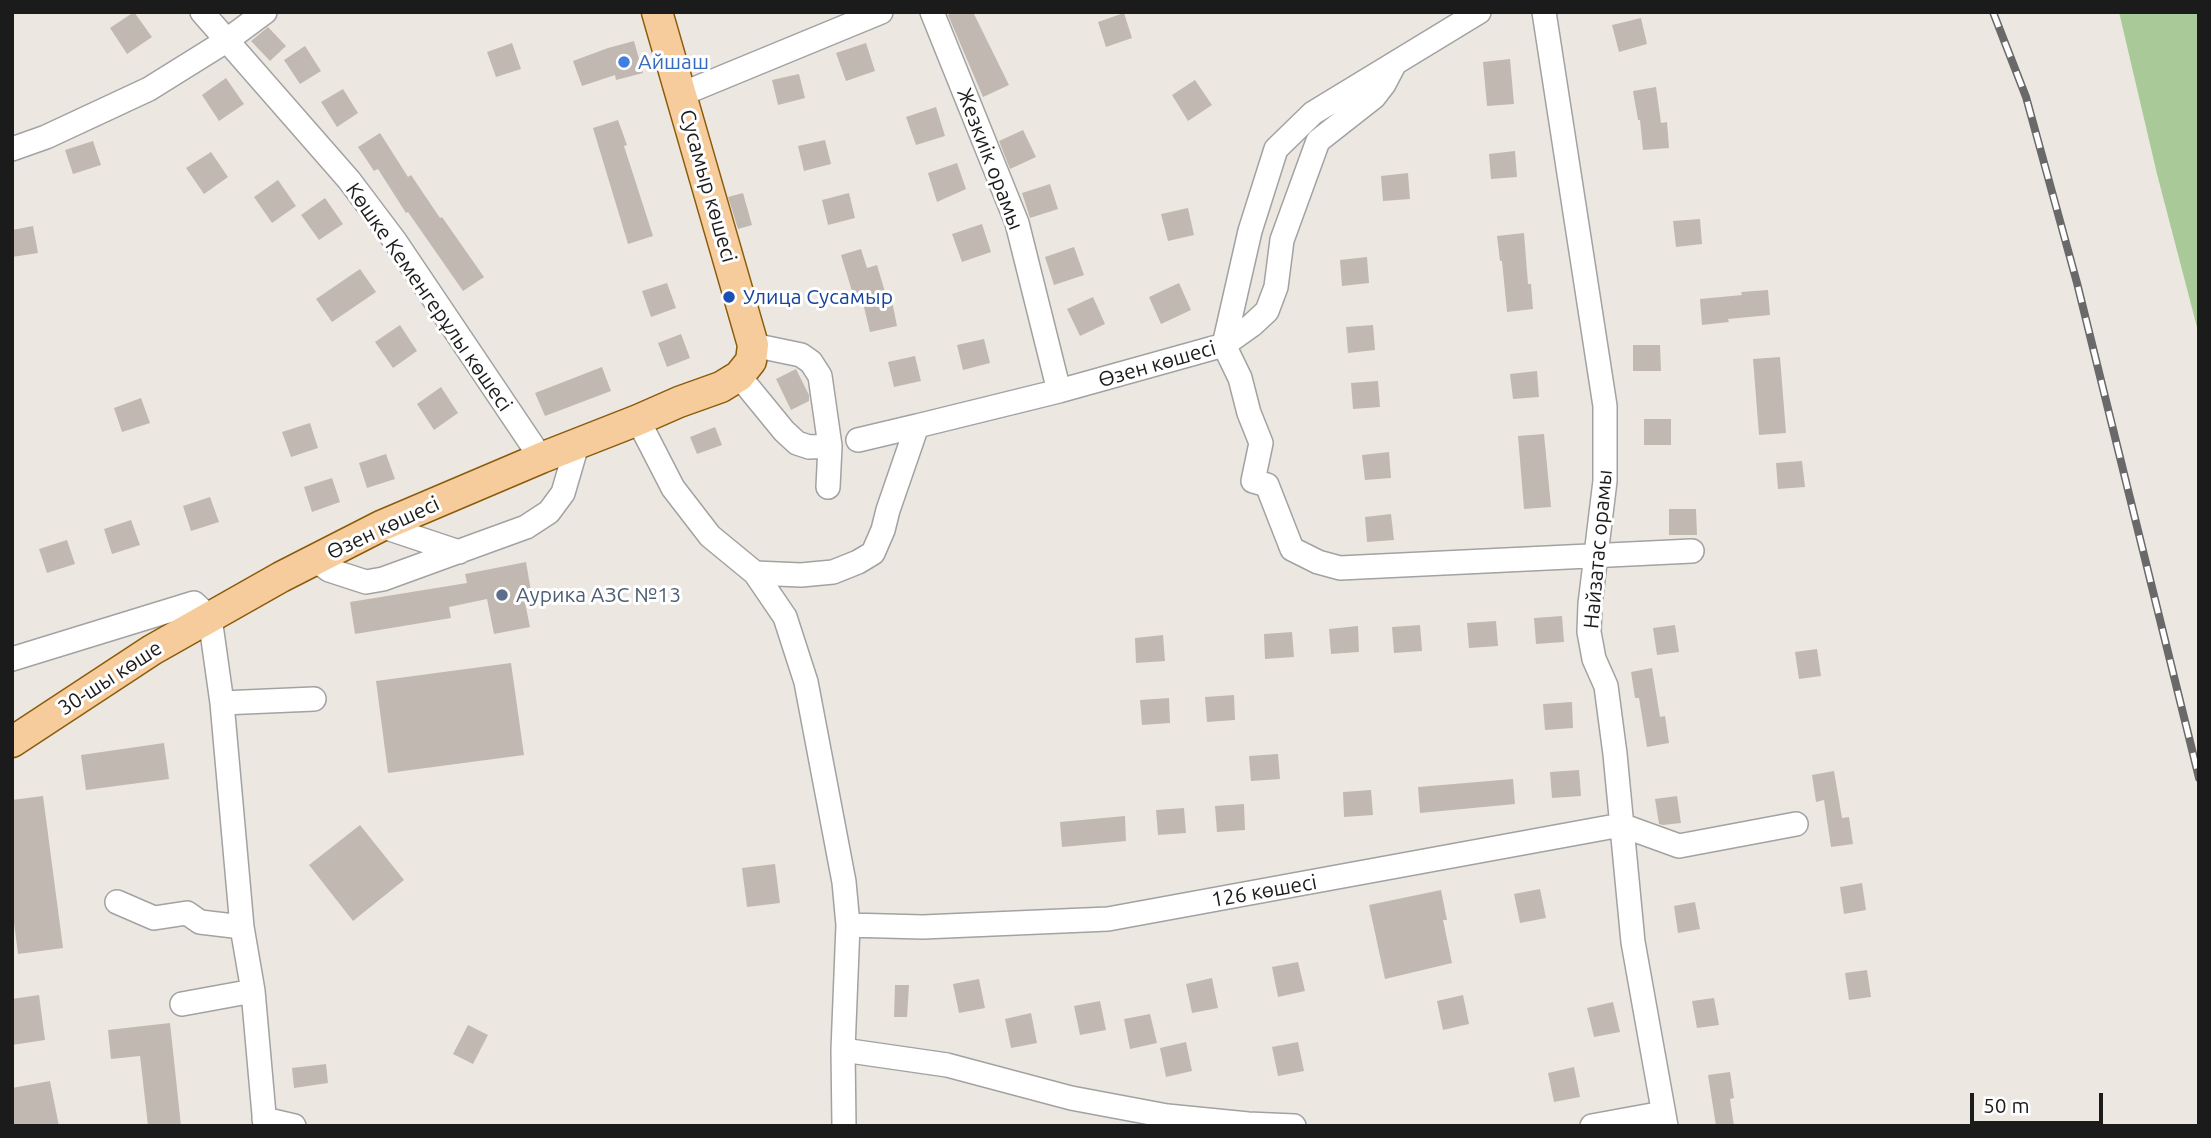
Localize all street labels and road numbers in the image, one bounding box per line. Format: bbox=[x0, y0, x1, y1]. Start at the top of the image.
street label: Жезкиік орамы bbox=[951, 85, 1029, 233]
street label: Сусамыр көшесі bbox=[674, 107, 742, 265]
street label: Көшке Кеменгерұлы көшесі bbox=[340, 178, 518, 416]
street label: Өзен көшесі bbox=[1095, 335, 1219, 393]
street label: Найзатас орамы bbox=[1578, 468, 1618, 630]
street label: Өзен көшесі bbox=[323, 491, 443, 565]
street label: 30-шы көше bbox=[53, 635, 167, 721]
street label: 126 көшесі bbox=[1209, 869, 1319, 913]

